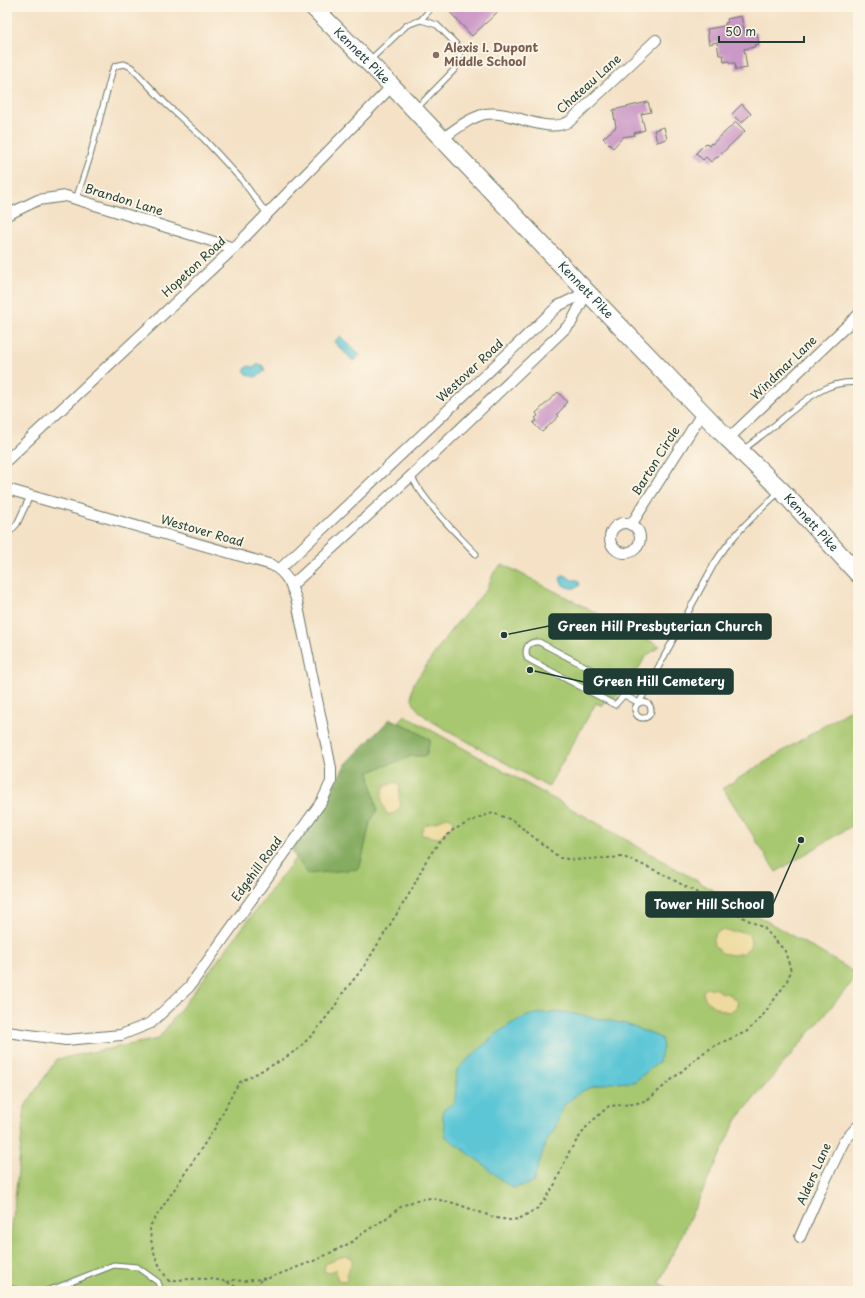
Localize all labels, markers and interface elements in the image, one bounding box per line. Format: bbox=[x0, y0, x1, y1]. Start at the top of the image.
scale bar bbox=[719, 18, 804, 44]
text: 50 m bbox=[725, 22, 756, 40]
street label: Kennett Pike bbox=[330, 23, 395, 87]
place label: Alexis I. Dupont Middle School bbox=[443, 38, 538, 70]
street label: Chateau Lane bbox=[552, 49, 625, 117]
marker: Alexis I. Dupont Middle School bbox=[431, 50, 441, 60]
street label: Brandon Lane bbox=[83, 179, 166, 220]
street label: Hopeton Road bbox=[157, 232, 229, 301]
street label: Kennett Pike bbox=[554, 257, 618, 322]
street label: Windmar Lane bbox=[746, 331, 821, 404]
street label: Westover Road bbox=[432, 335, 507, 406]
street label: Barton Circle bbox=[627, 422, 684, 499]
street label: Kennett Pike bbox=[780, 489, 843, 555]
street label: Westover Road bbox=[159, 510, 246, 550]
callout: Green Hill Presbyterian Church bbox=[549, 614, 771, 639]
text: Green Hill Presbyterian Church bbox=[558, 616, 762, 635]
callout: Green Hill Cemetery bbox=[584, 669, 733, 694]
text: Green Hill Cemetery bbox=[593, 671, 725, 690]
street label: Edgehill Road bbox=[226, 832, 286, 905]
callout: Tower Hill School bbox=[646, 892, 773, 917]
text: Tower Hill School bbox=[654, 894, 764, 913]
street label: Alders Lane bbox=[791, 1140, 835, 1208]

